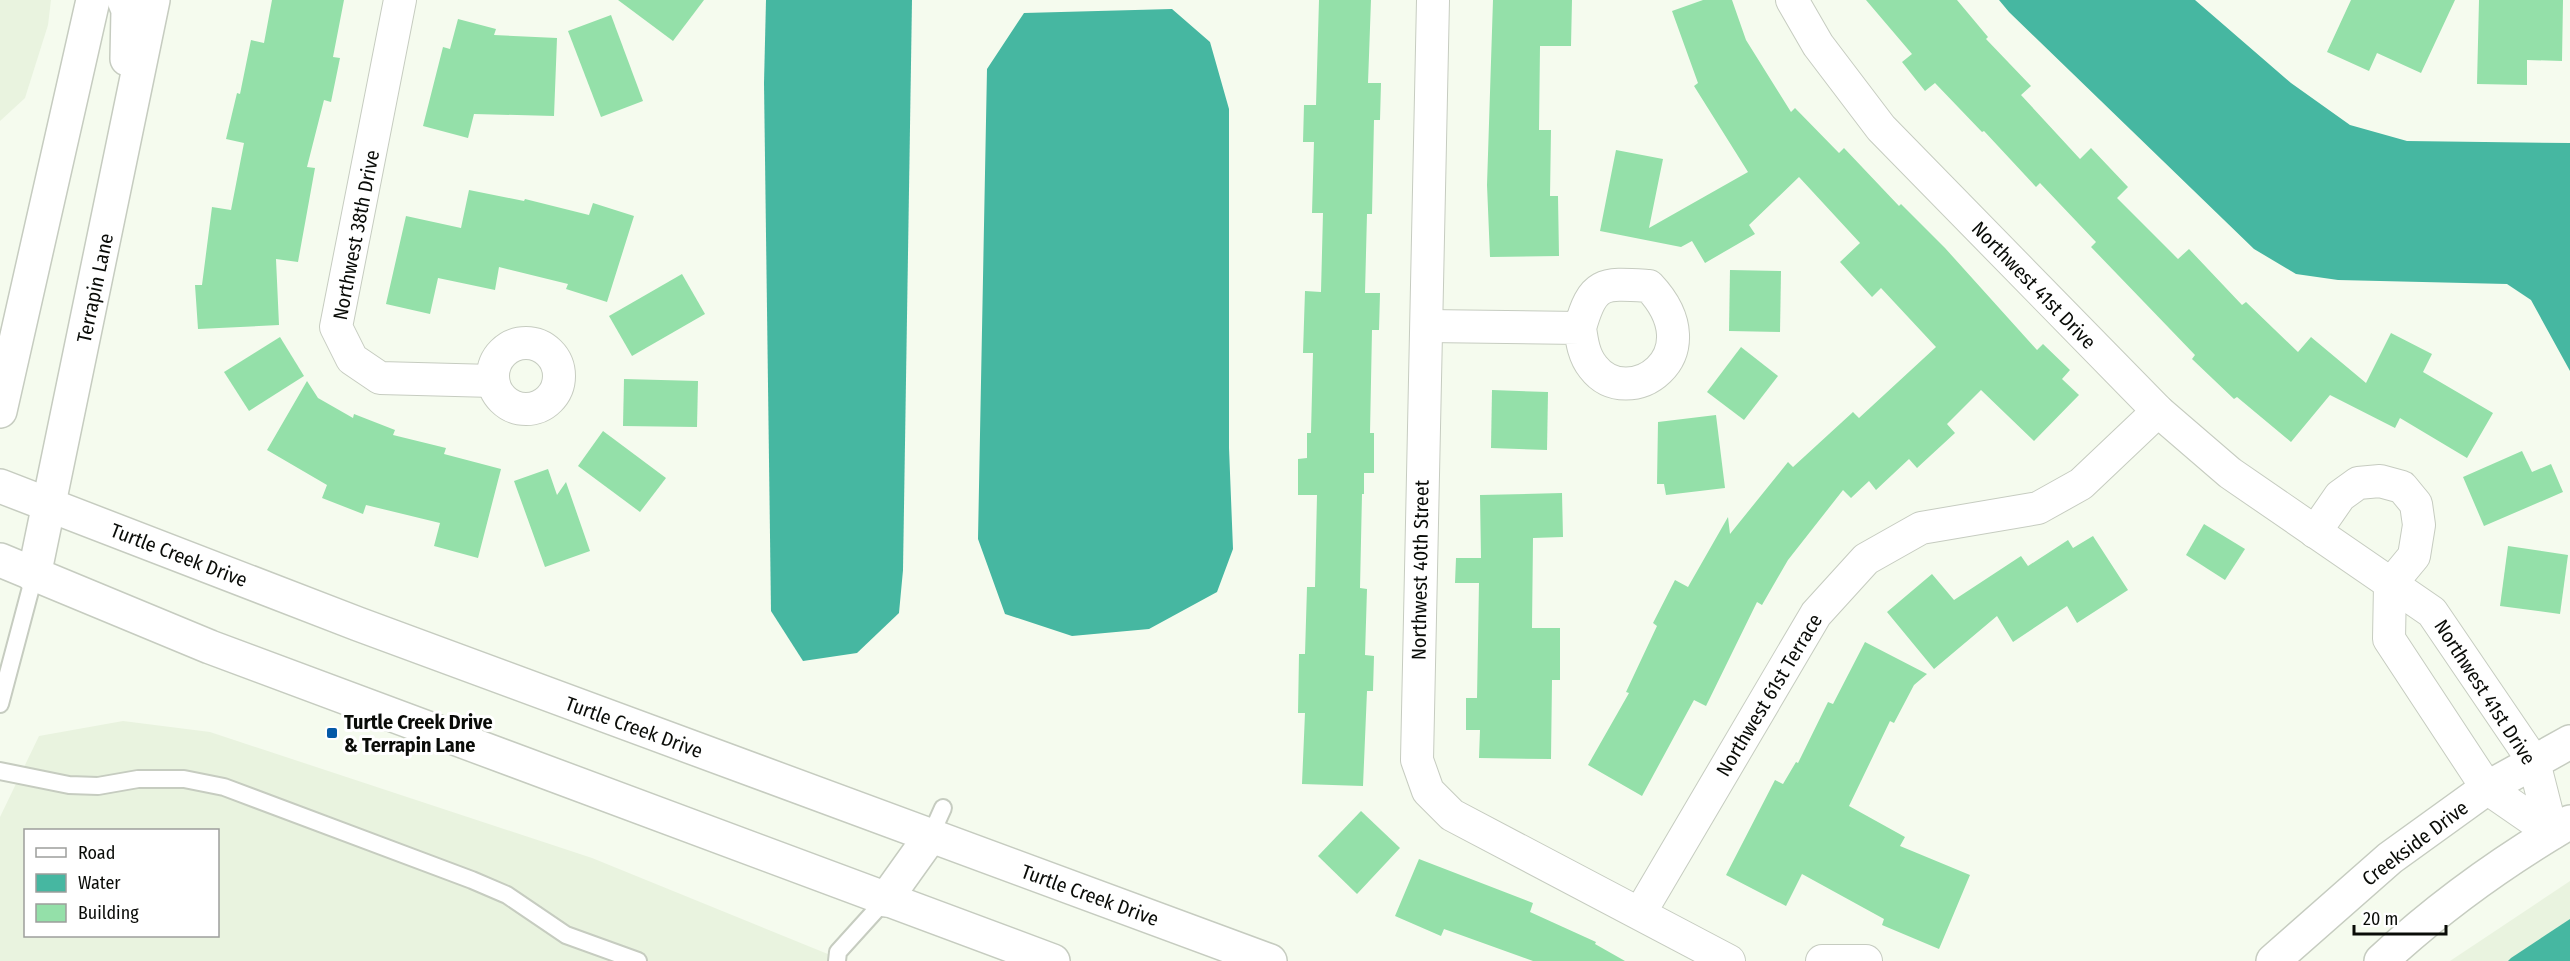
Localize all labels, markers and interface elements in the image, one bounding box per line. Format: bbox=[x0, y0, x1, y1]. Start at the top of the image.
street label: Northwest 38th Drive bbox=[328, 148, 384, 322]
street label: Northwest 41st Drive bbox=[1967, 216, 2101, 354]
street label: Terrapin Lane bbox=[72, 231, 118, 345]
street label: Northwest 40th Street bbox=[1406, 479, 1434, 660]
street label: Turtle Creek Drive bbox=[107, 518, 251, 592]
street label: Northwest 61st Terrace bbox=[1711, 609, 1827, 781]
street label: Northwest 41st Drive bbox=[2429, 615, 2541, 769]
street label: Turtle Creek Drive bbox=[562, 691, 706, 763]
place label: Turtle Creek Drive & Terrapin Lane bbox=[344, 710, 493, 757]
marker: Turtle Creek Drive & Terrapin Lane bbox=[325, 726, 339, 740]
street label: Creekside Drive bbox=[2357, 795, 2473, 891]
legend bbox=[24, 829, 219, 937]
text: Road bbox=[78, 842, 115, 864]
street label: Turtle Creek Drive bbox=[1018, 859, 1162, 931]
text: Water bbox=[78, 872, 121, 894]
scale bar bbox=[2354, 898, 2446, 936]
text: Building bbox=[78, 902, 139, 924]
text: 20 m bbox=[2363, 908, 2398, 930]

